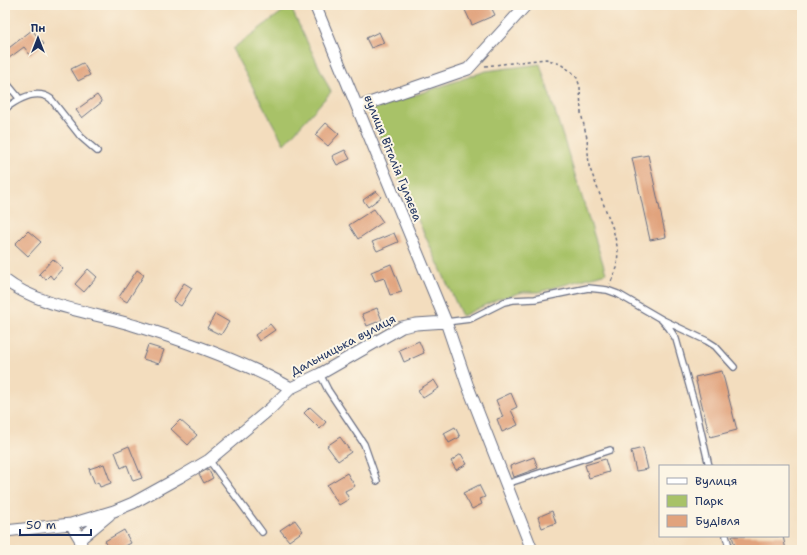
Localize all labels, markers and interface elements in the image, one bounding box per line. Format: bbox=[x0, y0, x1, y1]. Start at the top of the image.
north arrow bbox=[18, 18, 58, 58]
text: Пн bbox=[31, 21, 45, 36]
street label: вулиця Віталія Гуляєва bbox=[360, 92, 426, 224]
street label: Дальницька вулиця bbox=[288, 310, 398, 380]
legend bbox=[659, 465, 789, 537]
text: Вулиця bbox=[695, 473, 737, 489]
text: Парк bbox=[695, 493, 724, 509]
scale bar bbox=[20, 511, 91, 537]
text: Будівля bbox=[695, 513, 740, 529]
text: 50 m bbox=[26, 517, 56, 533]

